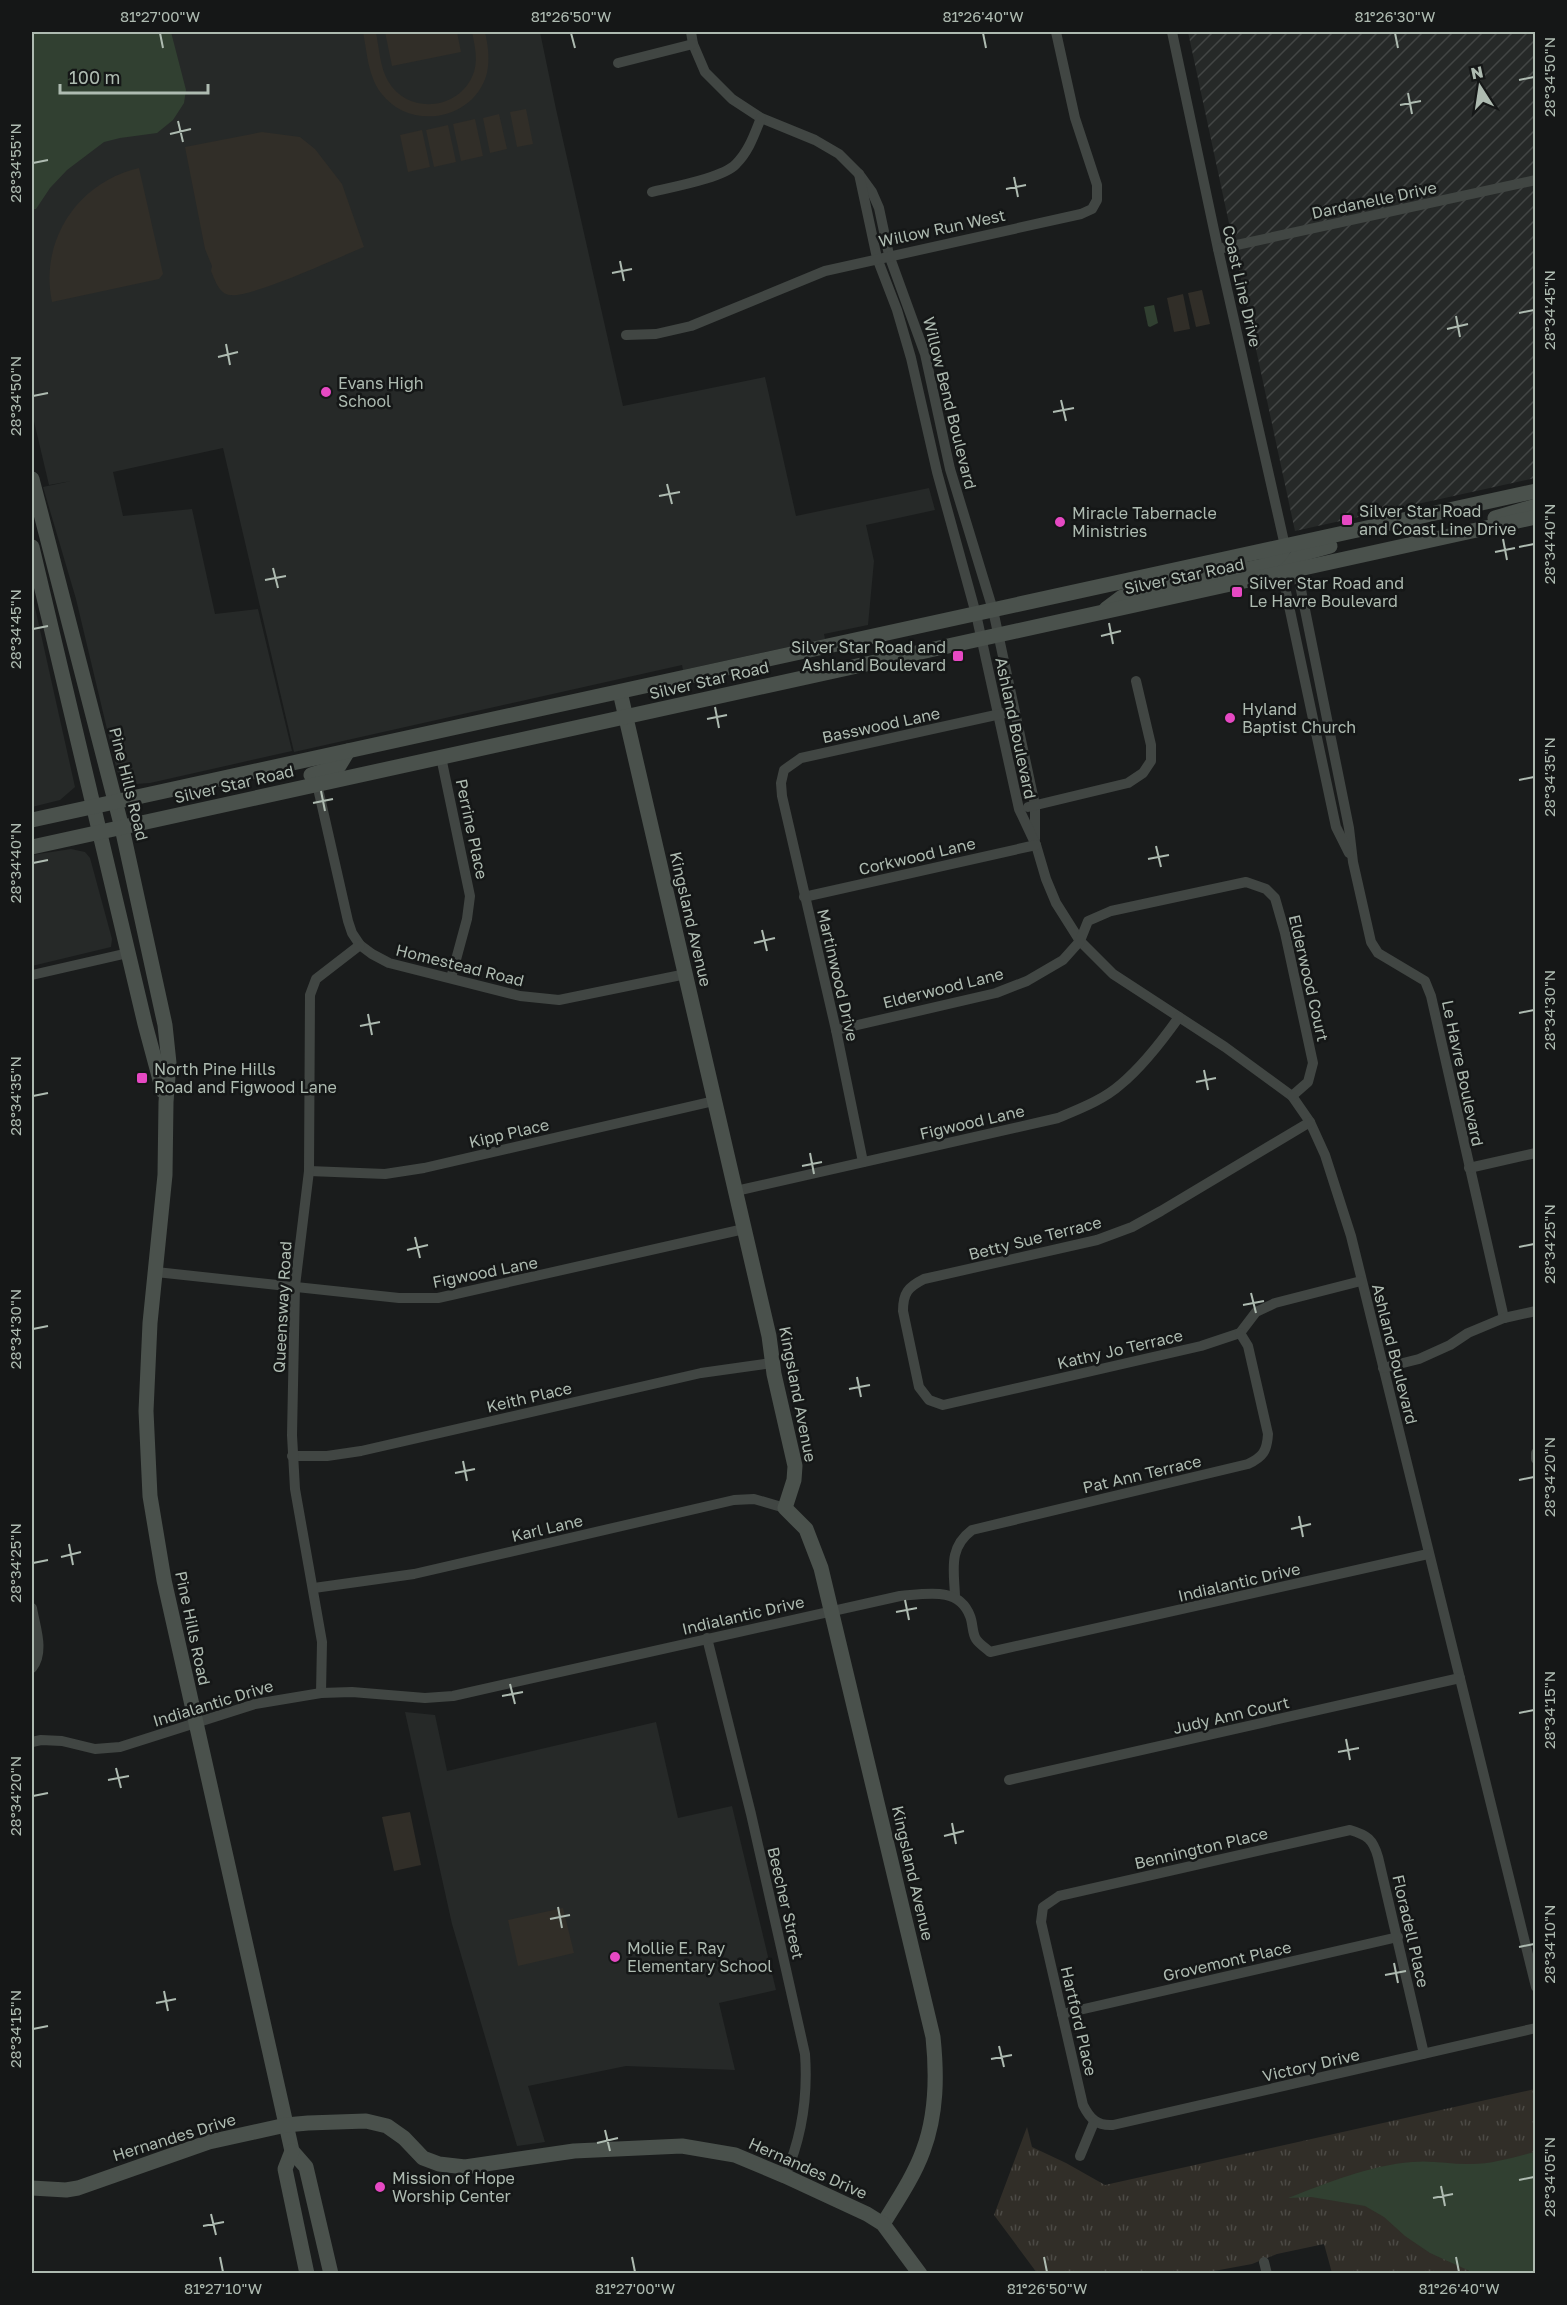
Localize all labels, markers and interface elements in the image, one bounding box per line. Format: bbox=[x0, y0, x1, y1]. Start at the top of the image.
text: 81°27'00"W bbox=[120, 7, 200, 25]
text: 81°26'50"W bbox=[531, 7, 611, 25]
text: 81°26'40"W bbox=[942, 7, 1024, 25]
text: 81°26'30"W bbox=[1355, 7, 1435, 25]
text: 28°34'50"N bbox=[1540, 37, 1558, 117]
scale bar bbox=[60, 57, 208, 95]
north arrow bbox=[1450, 57, 1510, 117]
text: N bbox=[1469, 61, 1485, 83]
text: 100 m bbox=[69, 66, 120, 88]
text: 28°34'55"N bbox=[6, 123, 24, 203]
street label: Dardanelle Drive bbox=[1310, 177, 1438, 223]
street label: Willow Run West bbox=[877, 205, 1007, 251]
street label: Coast Line Drive bbox=[1218, 223, 1266, 349]
text: 28°34'45"N bbox=[1540, 270, 1558, 350]
street label: Willow Bend Boulevard bbox=[919, 315, 981, 491]
text: 28°34'50"N bbox=[6, 356, 24, 436]
place label: Evans High School bbox=[338, 373, 424, 411]
marker: Evans High School bbox=[319, 385, 333, 399]
place label: Silver Star Road and Coast Line Drive bbox=[1359, 501, 1516, 539]
place label: Miracle Tabernacle Ministries bbox=[1072, 503, 1217, 541]
text: 28°34'40"N bbox=[1540, 504, 1558, 584]
marker: Silver Star Road and Coast Line Drive bbox=[1340, 513, 1354, 527]
marker: Miracle Tabernacle Ministries bbox=[1053, 515, 1067, 529]
street label: Silver Star Road bbox=[1122, 554, 1246, 598]
place label: Silver Star Road and Le Havre Boulevard bbox=[1249, 573, 1404, 611]
marker: Silver Star Road and Le Havre Boulevard bbox=[1230, 585, 1244, 599]
text: 28°34'45"N bbox=[6, 589, 24, 669]
place label: Silver Star Road and Ashland Boulevard bbox=[791, 637, 946, 675]
marker: Silver Star Road and Ashland Boulevard bbox=[951, 649, 965, 663]
street label: Ashland Boulevard bbox=[991, 655, 1041, 801]
street label: Silver Star Road bbox=[647, 657, 771, 703]
place label: Hyland Baptist Church bbox=[1242, 699, 1356, 737]
street label: Basswood Lane bbox=[820, 703, 942, 747]
marker: Hyland Baptist Church bbox=[1223, 711, 1237, 725]
street label: Pine Hills Road bbox=[105, 725, 153, 843]
text: 28°34'35"N bbox=[1540, 737, 1558, 817]
street label: Silver Star Road bbox=[172, 761, 296, 807]
street label: Perrine Place bbox=[452, 777, 492, 881]
text: 28°34'40"N bbox=[6, 823, 24, 903]
street label: Corkwood Lane bbox=[857, 833, 977, 879]
street label: Kingsland Avenue bbox=[666, 850, 716, 988]
street label: Martinwood Drive bbox=[813, 907, 863, 1043]
street label: Elderwood Court bbox=[1285, 913, 1333, 1043]
street label: Homestead Road bbox=[394, 939, 526, 991]
street label: Elderwood Lane bbox=[881, 963, 1005, 1013]
text: 28°34'30"N bbox=[1540, 970, 1558, 1050]
street label: Le Havre Boulevard bbox=[1438, 998, 1488, 1148]
text: 28°34'35"N bbox=[6, 1056, 24, 1136]
place label: North Pine Hills Road and Figwood Lane bbox=[154, 1059, 337, 1097]
marker: North Pine Hills Road and Figwood Lane bbox=[135, 1071, 149, 1085]
street label: Figwood Lane bbox=[918, 1100, 1026, 1144]
street label: Kipp Place bbox=[467, 1114, 551, 1152]
text: 28°34'25"N bbox=[1540, 1204, 1558, 1284]
street label: Betty Sue Terrace bbox=[966, 1212, 1104, 1264]
street label: Queensway Road bbox=[269, 1241, 295, 1373]
street label: Figwood Lane bbox=[431, 1252, 539, 1292]
street label: Ashland Boulevard bbox=[1368, 1282, 1422, 1426]
text: 28°34'30"N bbox=[6, 1289, 24, 1369]
street label: Kingsland Avenue bbox=[775, 1324, 821, 1464]
street label: Kathy Jo Terrace bbox=[1055, 1325, 1185, 1373]
street label: Keith Place bbox=[484, 1377, 574, 1417]
text: 28°34'20"N bbox=[1540, 1437, 1558, 1517]
street label: Pat Ann Terrace bbox=[1081, 1451, 1203, 1497]
street label: Karl Lane bbox=[509, 1510, 585, 1546]
text: 28°34'25"N bbox=[6, 1523, 24, 1603]
street label: Indialantic Drive bbox=[1176, 1558, 1302, 1606]
street label: Pine Hills Road bbox=[171, 1569, 215, 1687]
street label: Indialantic Drive bbox=[680, 1591, 806, 1639]
text: 28°34'15"N bbox=[1540, 1671, 1558, 1749]
street label: Indialantic Drive bbox=[150, 1675, 276, 1731]
street label: Judy Ann Court bbox=[1171, 1692, 1291, 1738]
text: 28°34'20"N bbox=[6, 1756, 24, 1836]
street label: Kingsland Avenue bbox=[888, 1804, 938, 1942]
street label: Bennington Place bbox=[1132, 1823, 1270, 1873]
street label: Beecher Street bbox=[763, 1845, 809, 1961]
street label: Floradell Place bbox=[1388, 1873, 1434, 1989]
text: 28°34'10"N bbox=[1540, 1905, 1558, 1983]
street label: Grovemont Place bbox=[1161, 1937, 1293, 1985]
place label: Mollie E. Ray Elementary School bbox=[627, 1938, 772, 1976]
marker: Mollie E. Ray Elementary School bbox=[608, 1950, 622, 1964]
street label: Hartford Place bbox=[1057, 1964, 1101, 2078]
text: 28°34'15"N bbox=[6, 1990, 24, 2068]
street label: Victory Drive bbox=[1260, 2044, 1362, 2086]
street label: Hernandes Drive bbox=[110, 2109, 238, 2165]
street label: Hernandes Drive bbox=[746, 2133, 870, 2203]
text: 28°34'05"N bbox=[1540, 2137, 1558, 2217]
place label: Mission of Hope Worship Center bbox=[392, 2168, 515, 2206]
marker: Mission of Hope Worship Center bbox=[373, 2180, 387, 2194]
text: 81°27'10"W bbox=[184, 2279, 262, 2297]
text: 81°27'00"W bbox=[595, 2279, 675, 2297]
text: 81°26'50"W bbox=[1007, 2279, 1087, 2297]
text: 81°26'40"W bbox=[1418, 2279, 1500, 2297]

